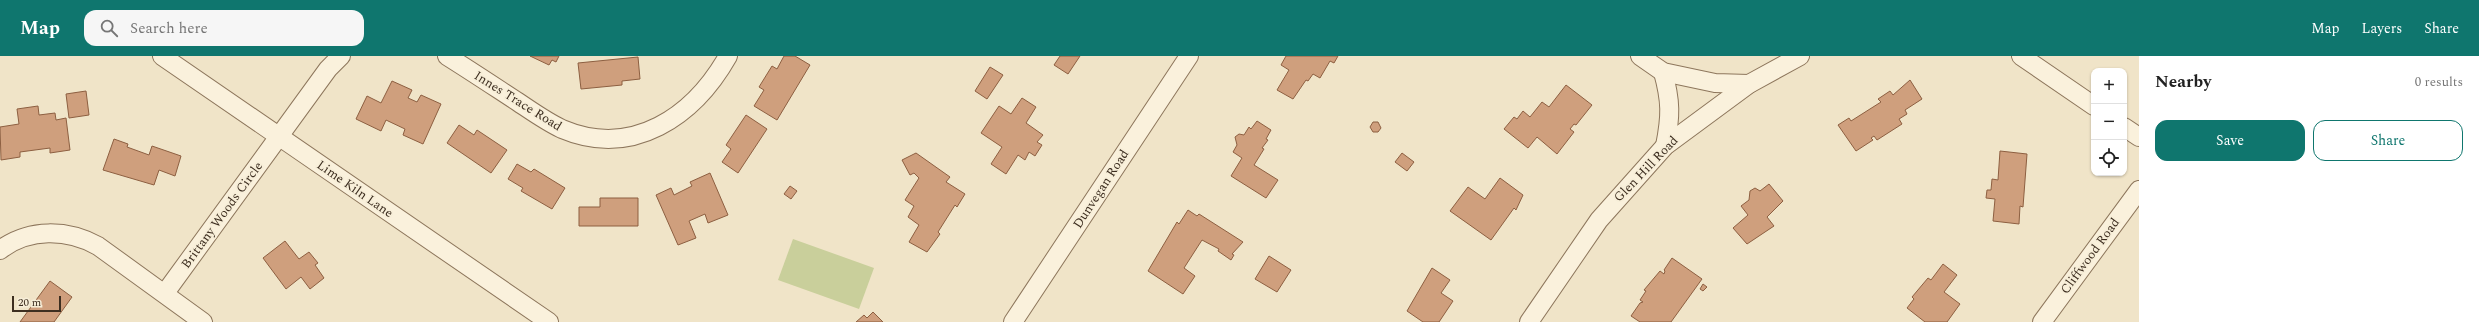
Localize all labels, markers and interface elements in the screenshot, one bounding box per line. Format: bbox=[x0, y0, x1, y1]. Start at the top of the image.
search box bbox=[84, 10, 364, 46]
text: Map bbox=[20, 14, 60, 43]
icon: search bbox=[98, 17, 120, 39]
text: Search here bbox=[130, 17, 208, 40]
text: Map bbox=[2311, 18, 2340, 39]
text: Layers bbox=[2362, 18, 2402, 39]
text: Share bbox=[2424, 18, 2459, 39]
street label: Innes Trace Road bbox=[470, 66, 566, 136]
map controls bbox=[2091, 68, 2127, 176]
button: + bbox=[2091, 68, 2127, 104]
text: Nearby bbox=[2155, 69, 2211, 95]
text: 0 results bbox=[2415, 72, 2463, 92]
button: − bbox=[2091, 104, 2127, 140]
button: Save bbox=[2155, 120, 2305, 161]
button: Share bbox=[2313, 120, 2463, 161]
street label: Glen Hill Road bbox=[1609, 131, 1683, 207]
button: locate bbox=[2091, 140, 2127, 176]
street label: Dunvegan Road bbox=[1068, 145, 1134, 233]
street label: Lime Kiln Lane bbox=[313, 155, 397, 223]
street label: Brittany Woods Circle bbox=[176, 157, 268, 273]
street label: Cliffwood Road bbox=[2055, 214, 2125, 298]
scale bar bbox=[12, 294, 61, 313]
text: 20 m bbox=[18, 294, 41, 311]

